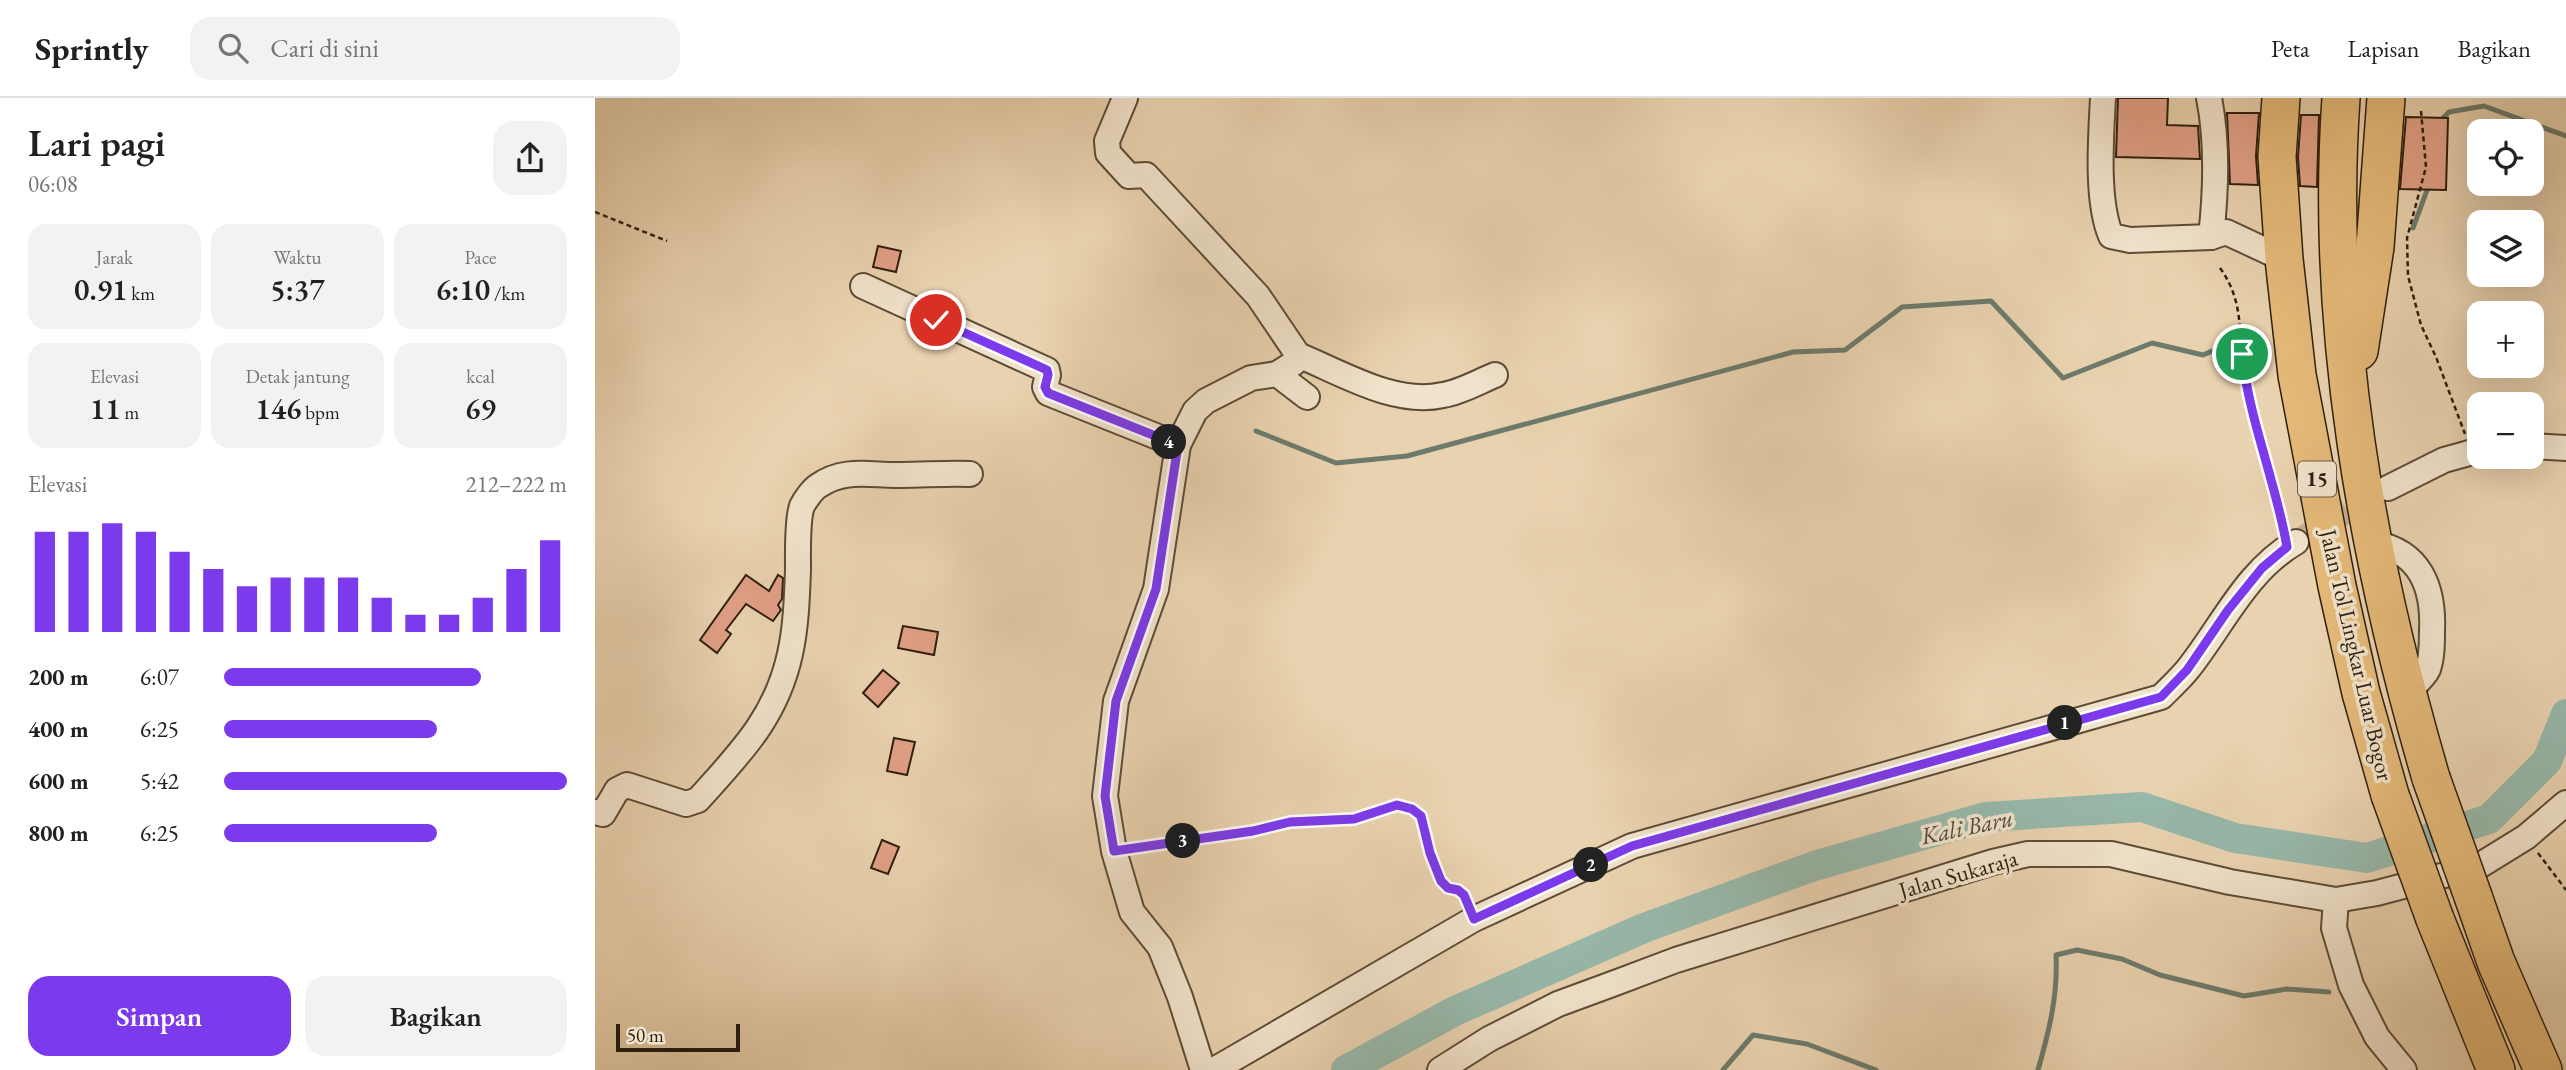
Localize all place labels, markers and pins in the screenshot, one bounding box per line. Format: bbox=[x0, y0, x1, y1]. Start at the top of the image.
pin bbox=[906, 290, 966, 350]
pin bbox=[2212, 324, 2272, 384]
pin: 4 bbox=[1151, 424, 1187, 460]
pin: 1 bbox=[2047, 706, 2083, 740]
pin: 3 bbox=[1165, 824, 1201, 858]
pin: 2 bbox=[1573, 848, 1609, 882]

